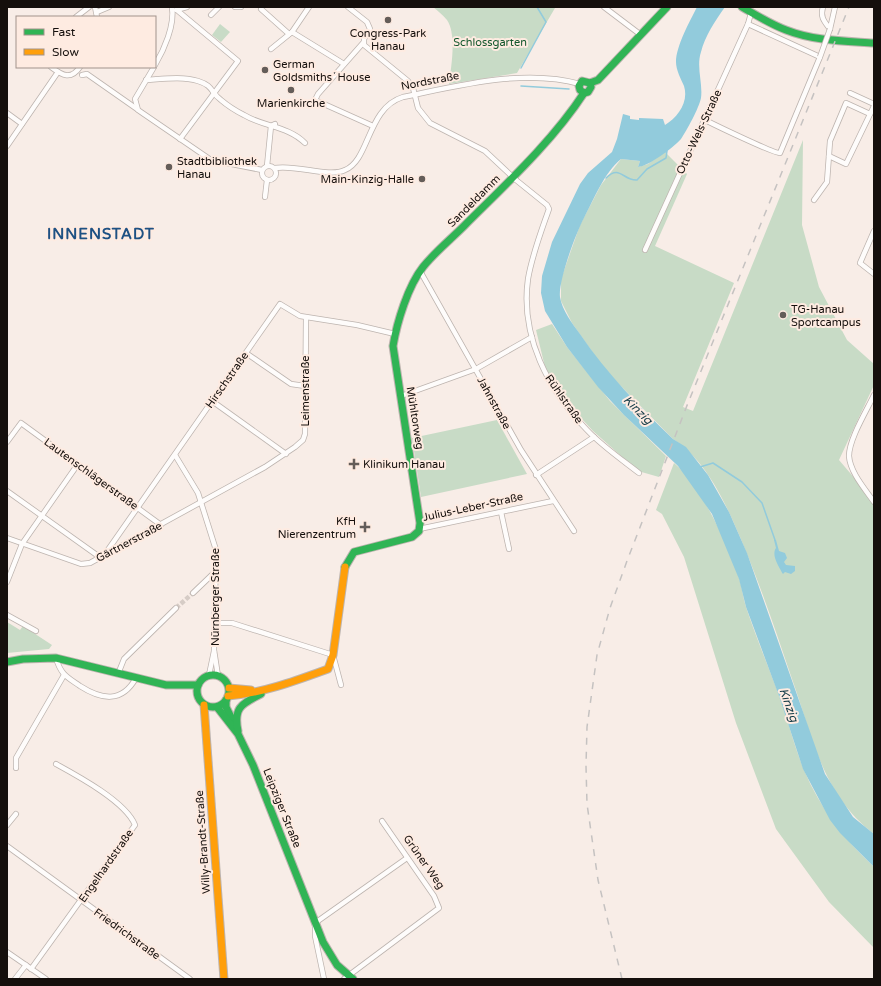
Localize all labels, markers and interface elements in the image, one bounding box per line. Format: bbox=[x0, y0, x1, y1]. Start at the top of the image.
marker: Congress-Park Hanau bbox=[383, 15, 393, 25]
legend bbox=[16, 16, 156, 68]
text: Fast bbox=[52, 25, 76, 39]
place label: Congress-Park Hanau bbox=[350, 27, 426, 53]
park label: Schlossgarten bbox=[453, 36, 527, 49]
text: Slow bbox=[52, 45, 79, 59]
place label: German Goldsmiths´ House bbox=[273, 58, 371, 84]
marker: German Goldsmiths´ House bbox=[260, 65, 270, 75]
street label: Nordstraße bbox=[400, 69, 460, 93]
marker: Marienkirche bbox=[286, 85, 296, 95]
street label: Otto-Wels-Straße bbox=[674, 88, 724, 176]
place label: Marienkirche bbox=[257, 97, 325, 110]
place label: Stadtbibliothek Hanau bbox=[177, 155, 257, 181]
marker: Stadtbibliothek Hanau bbox=[164, 162, 174, 172]
street label: Sandeldamm bbox=[445, 172, 503, 230]
place label: Main-Kinzig-Halle bbox=[321, 173, 414, 186]
marker: Main-Kinzig-Halle bbox=[417, 174, 427, 184]
district label: INNENSTADT bbox=[47, 225, 155, 243]
place label: TG-Hanau Sportcampus bbox=[791, 303, 861, 329]
marker: TG-Hanau Sportcampus bbox=[778, 310, 788, 320]
street label: Hirschstraße bbox=[203, 349, 251, 411]
street label: Leimenstraße bbox=[299, 355, 312, 427]
street label: Rühlstraße bbox=[542, 372, 586, 426]
street label: Jahnstraße bbox=[474, 375, 514, 431]
street label: Mühltorweg bbox=[404, 386, 426, 450]
water label: Kinzig bbox=[621, 393, 656, 428]
street label: Lautenschlägerstraße bbox=[41, 435, 141, 513]
marker: Klinikum Hanau bbox=[348, 458, 360, 470]
place label: Klinikum Hanau bbox=[363, 458, 445, 471]
street label: Julius-Leber-Straße bbox=[422, 490, 524, 524]
place label: KfH Nierenzentrum bbox=[278, 515, 356, 541]
street label: Gärtnerstraße bbox=[94, 519, 164, 565]
marker: KfH Nierenzentrum bbox=[359, 521, 371, 533]
street label: Nürnberger Straße bbox=[209, 548, 222, 646]
water label: Kinzig bbox=[776, 686, 802, 725]
street label: Leipziger Straße bbox=[260, 766, 304, 850]
street label: Willy-Brandt-Straße bbox=[193, 790, 213, 894]
street label: Engelhardstraße bbox=[76, 827, 136, 905]
street label: Grüner Weg bbox=[401, 832, 447, 892]
street label: Friedrichstraße bbox=[91, 906, 163, 962]

